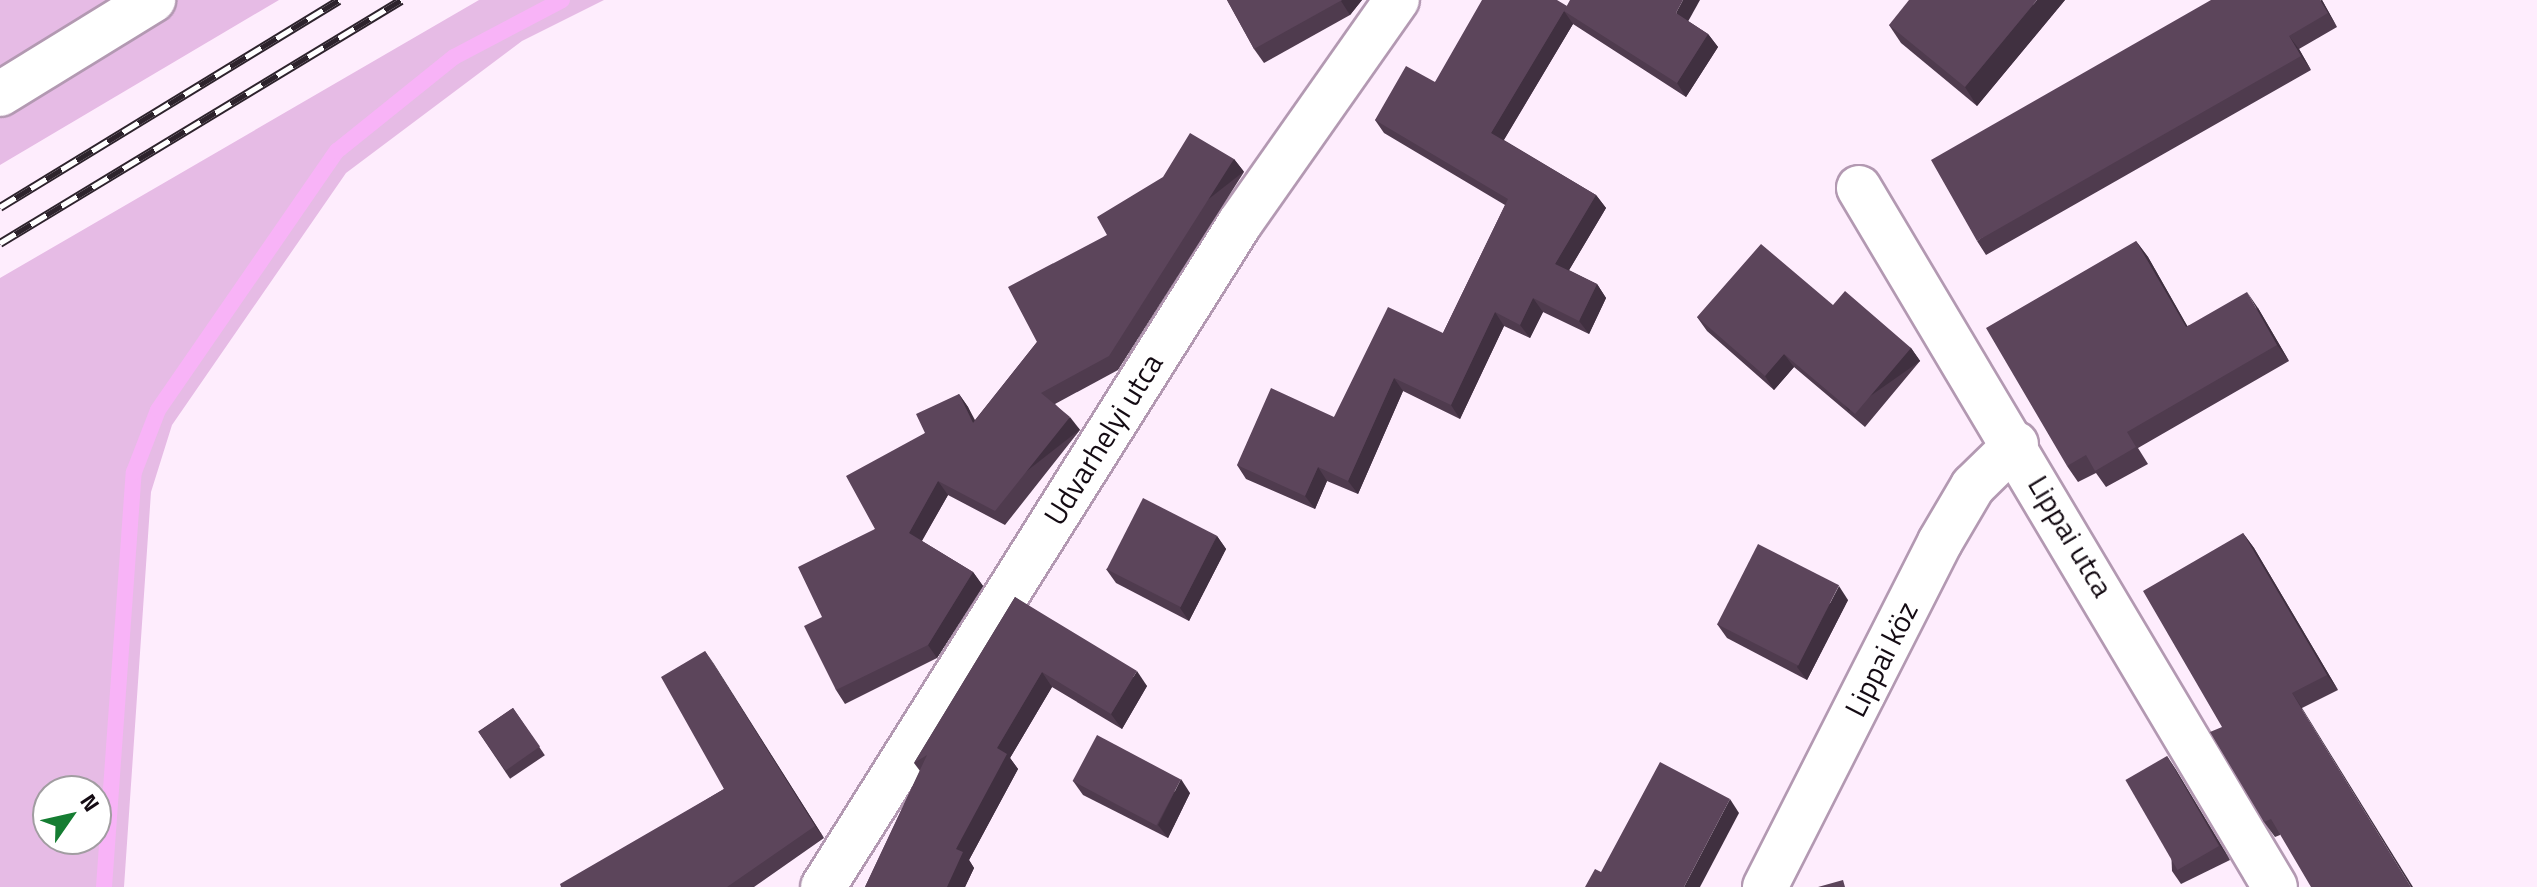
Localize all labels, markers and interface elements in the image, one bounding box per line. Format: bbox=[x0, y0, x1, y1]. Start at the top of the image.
street label: Udvarhelyi utca bbox=[1036, 347, 1170, 531]
street label: Lippai utca bbox=[2021, 469, 2121, 603]
street label: Lippai köz bbox=[1837, 596, 1925, 722]
north arrow bbox=[32, 775, 112, 855]
text: N bbox=[72, 787, 109, 819]

